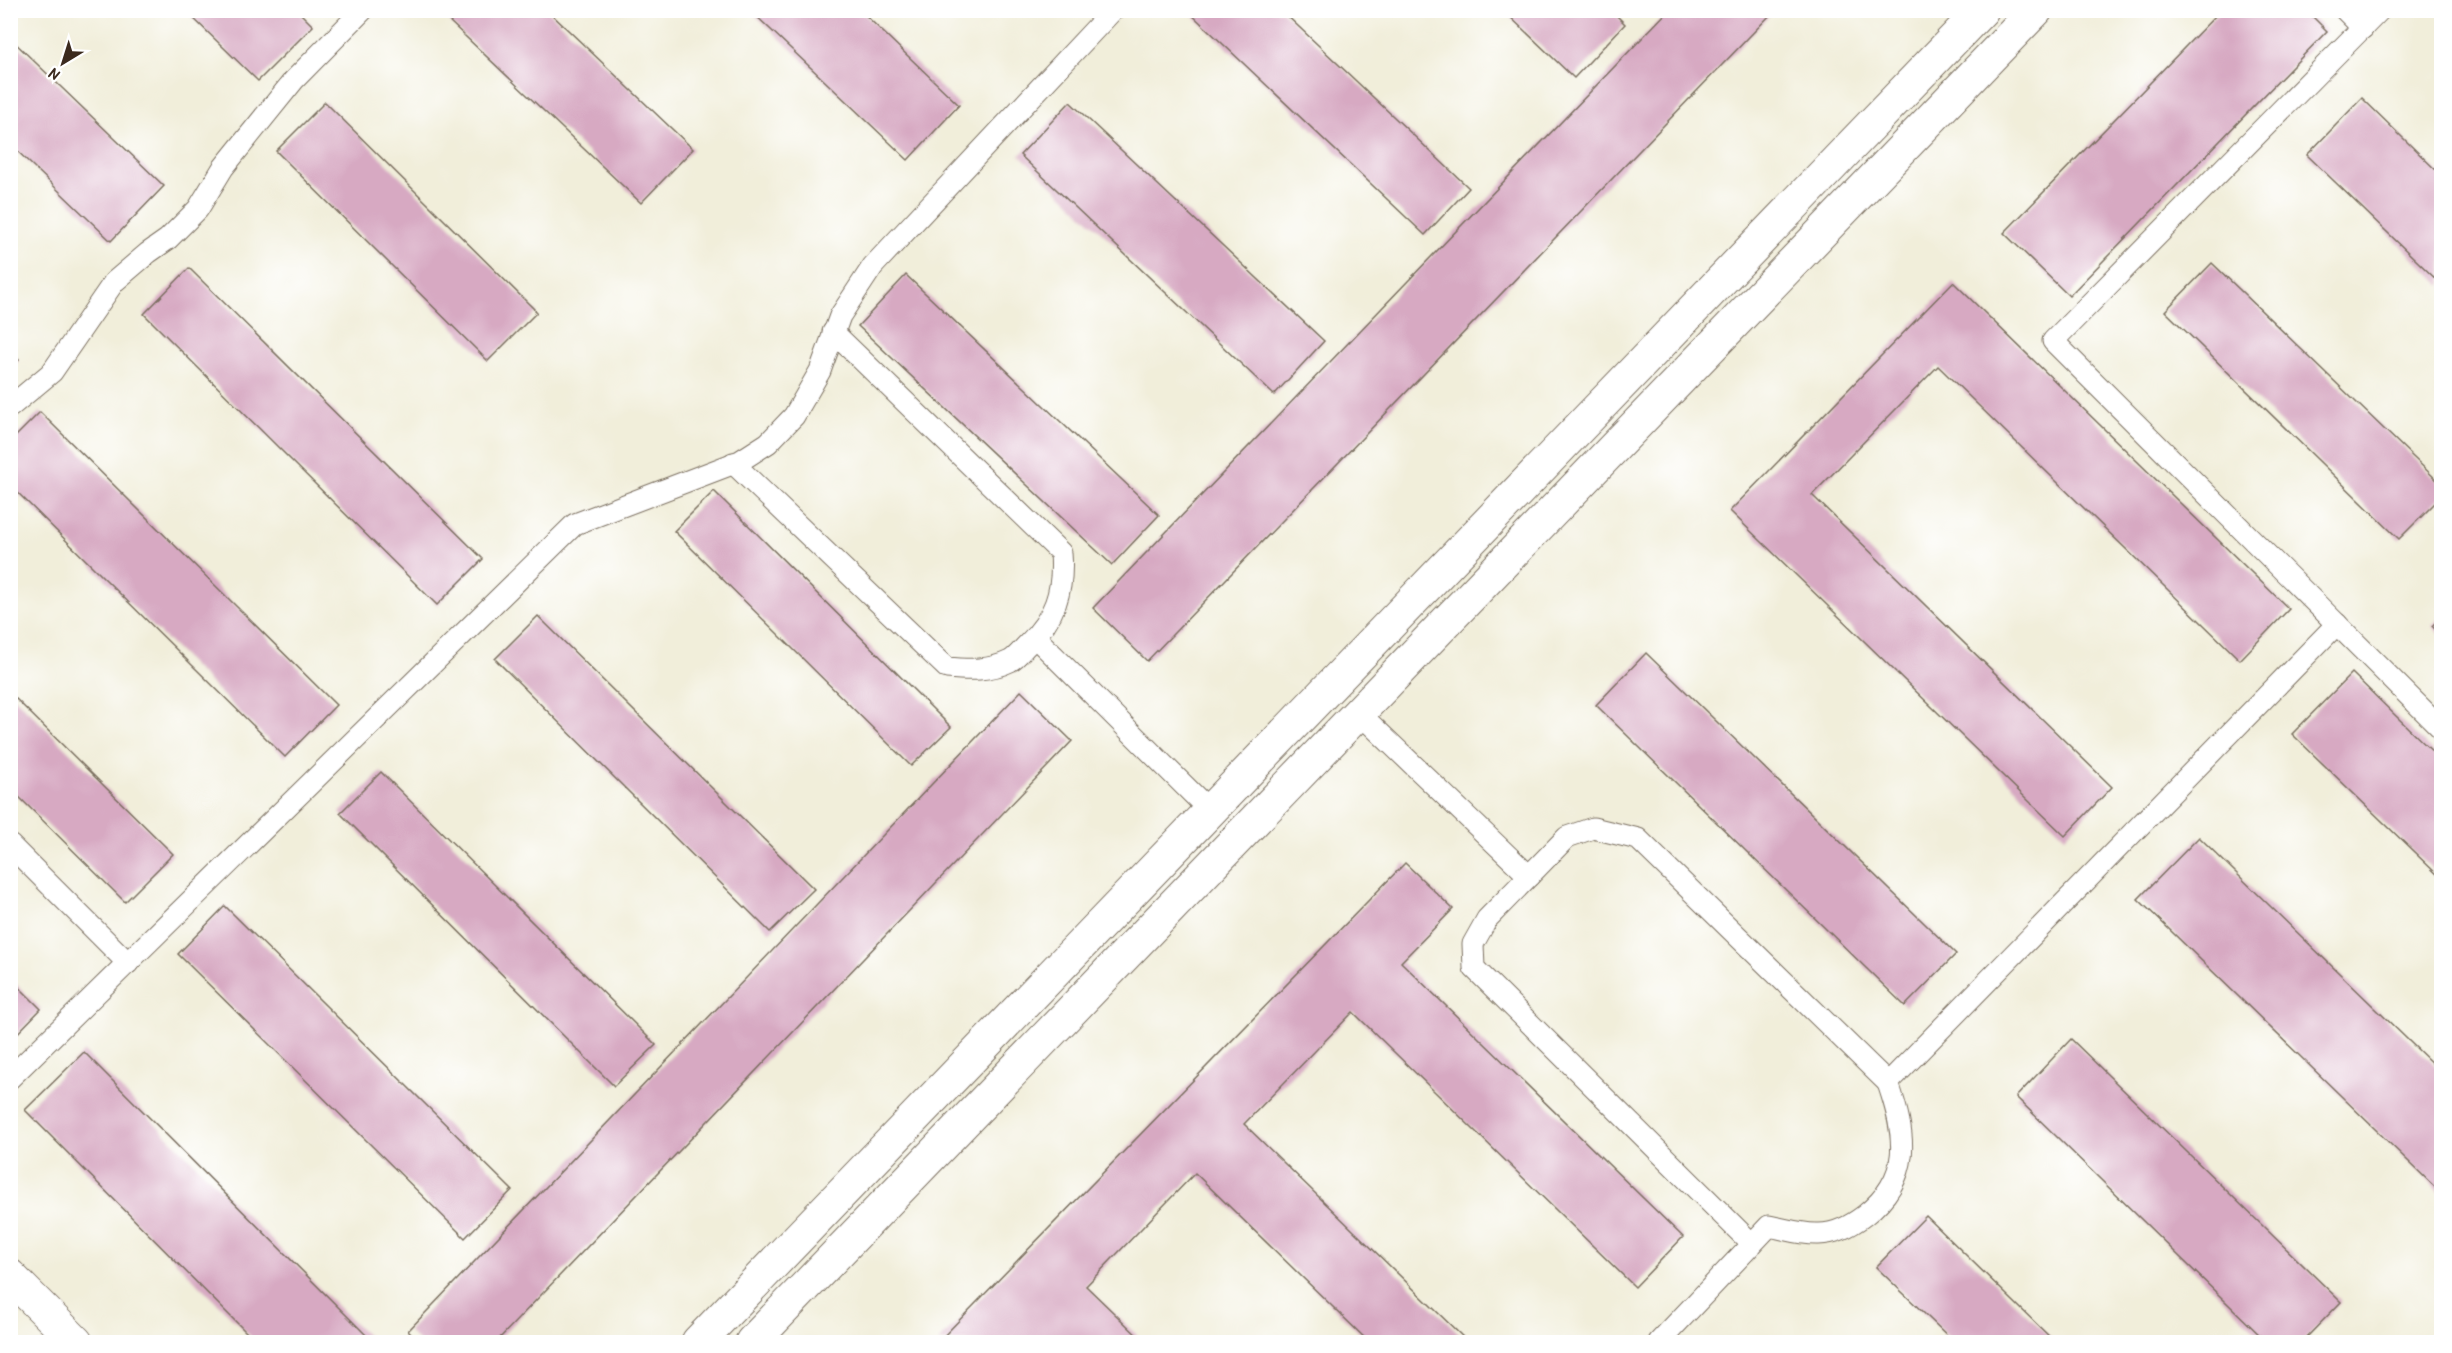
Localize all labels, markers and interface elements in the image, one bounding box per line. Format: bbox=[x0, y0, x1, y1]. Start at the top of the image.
north arrow bbox=[33, 33, 93, 93]
text: N bbox=[43, 63, 64, 86]

